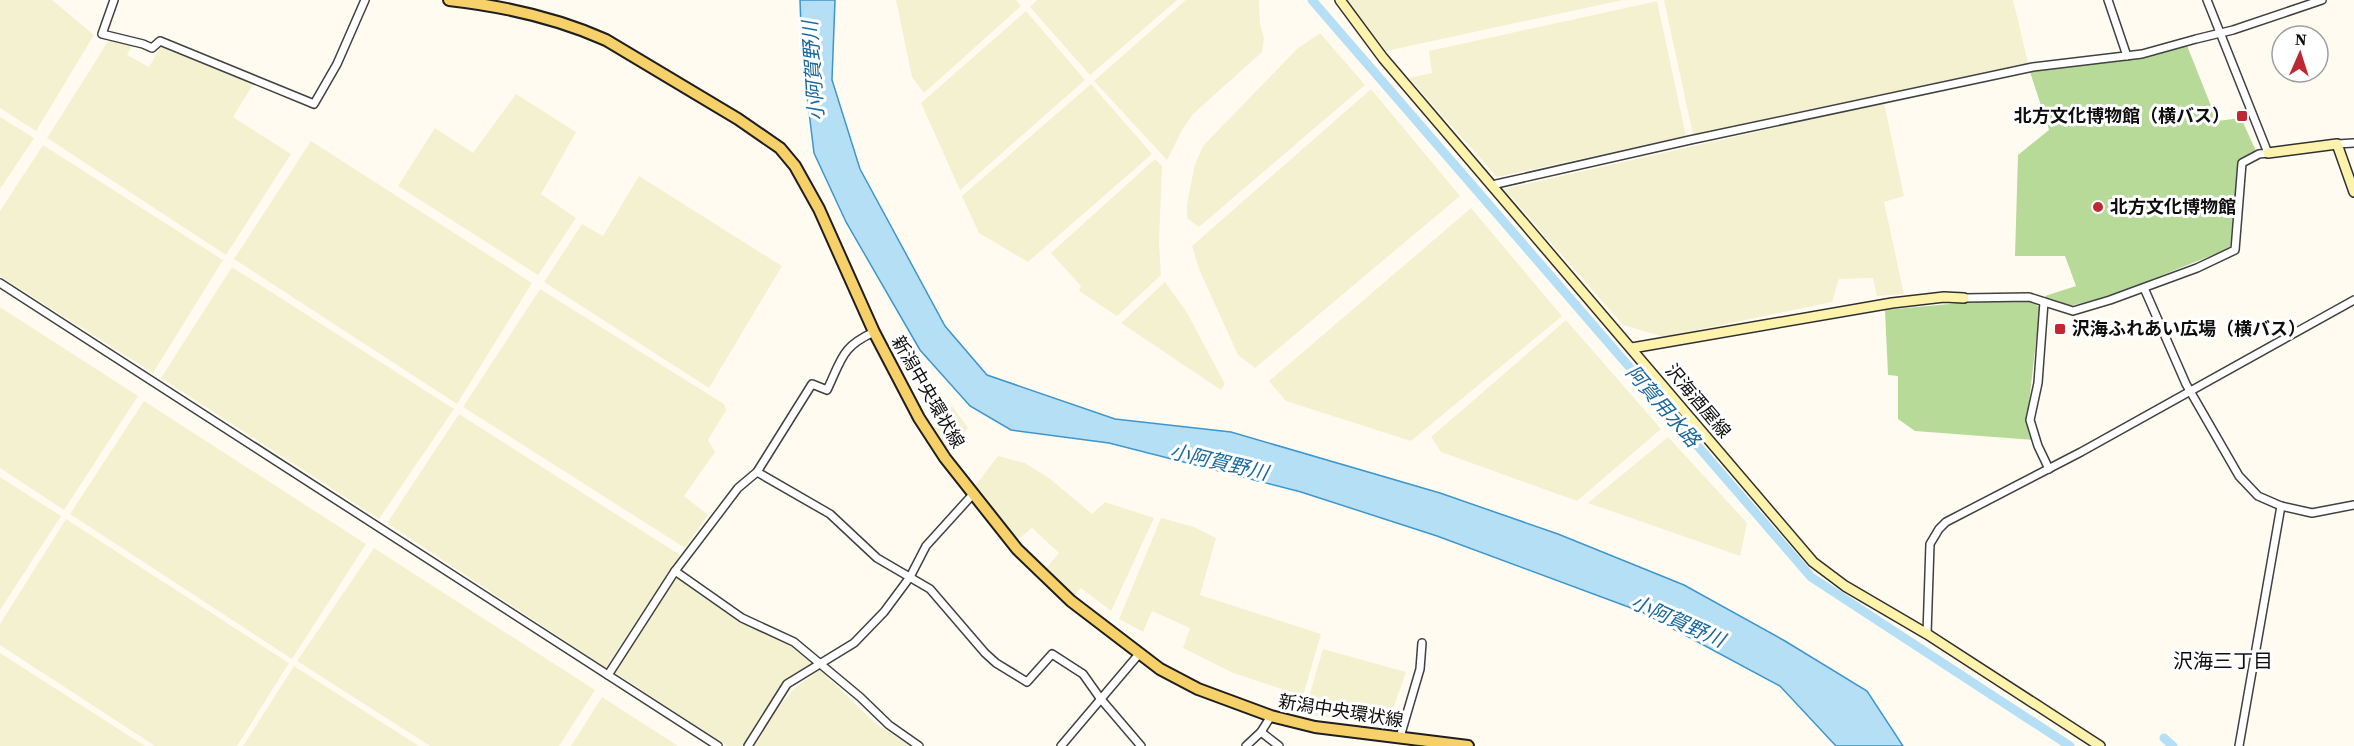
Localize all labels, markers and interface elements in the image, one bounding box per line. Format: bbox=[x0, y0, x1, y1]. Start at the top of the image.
water label: 小阿賀野川 bbox=[795, 18, 830, 122]
north arrow bbox=[2270, 24, 2330, 84]
text: N bbox=[2294, 28, 2308, 50]
place label: 北方文化博物館（横バス） bbox=[2014, 103, 2230, 128]
marker: 北方文化博物館（横バス） bbox=[2235, 109, 2249, 123]
place label: 北方文化博物館 bbox=[2110, 194, 2236, 219]
marker: 北方文化博物館 bbox=[2091, 200, 2105, 214]
place label: 沢海ふれあい広場（横バス） bbox=[2072, 316, 2306, 341]
marker: 沢海ふれあい広場（横バス） bbox=[2053, 322, 2067, 336]
street label: 新潟中央環状線 bbox=[886, 331, 971, 453]
street label: 沢海酒屋線 bbox=[1660, 358, 1737, 443]
water label: 阿賀用水路 bbox=[1620, 359, 1708, 454]
water label: 小阿賀野川 bbox=[1167, 437, 1273, 487]
water label: 小阿賀野川 bbox=[1627, 588, 1731, 655]
district label: 沢海三丁目 bbox=[2173, 647, 2273, 675]
street label: 新潟中央環状線 bbox=[1277, 688, 1405, 733]

